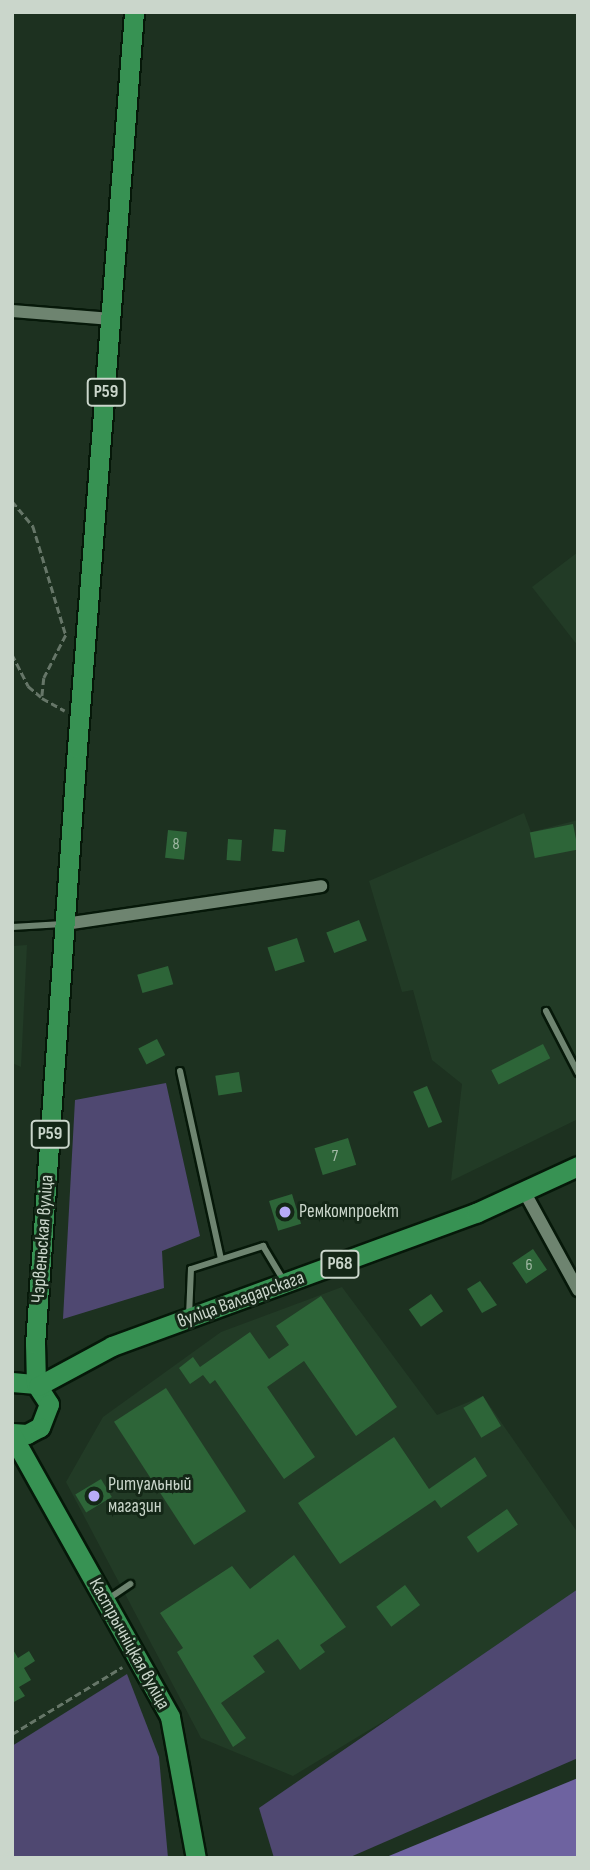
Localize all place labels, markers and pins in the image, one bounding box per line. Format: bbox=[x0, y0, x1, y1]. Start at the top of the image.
place label: Ремкомпроект bbox=[299, 1201, 399, 1223]
marker: Ремкомпроект bbox=[277, 1204, 293, 1220]
place label: Ритуальный магазин bbox=[108, 1474, 191, 1518]
marker: Ритуальный магазин bbox=[86, 1488, 102, 1504]

